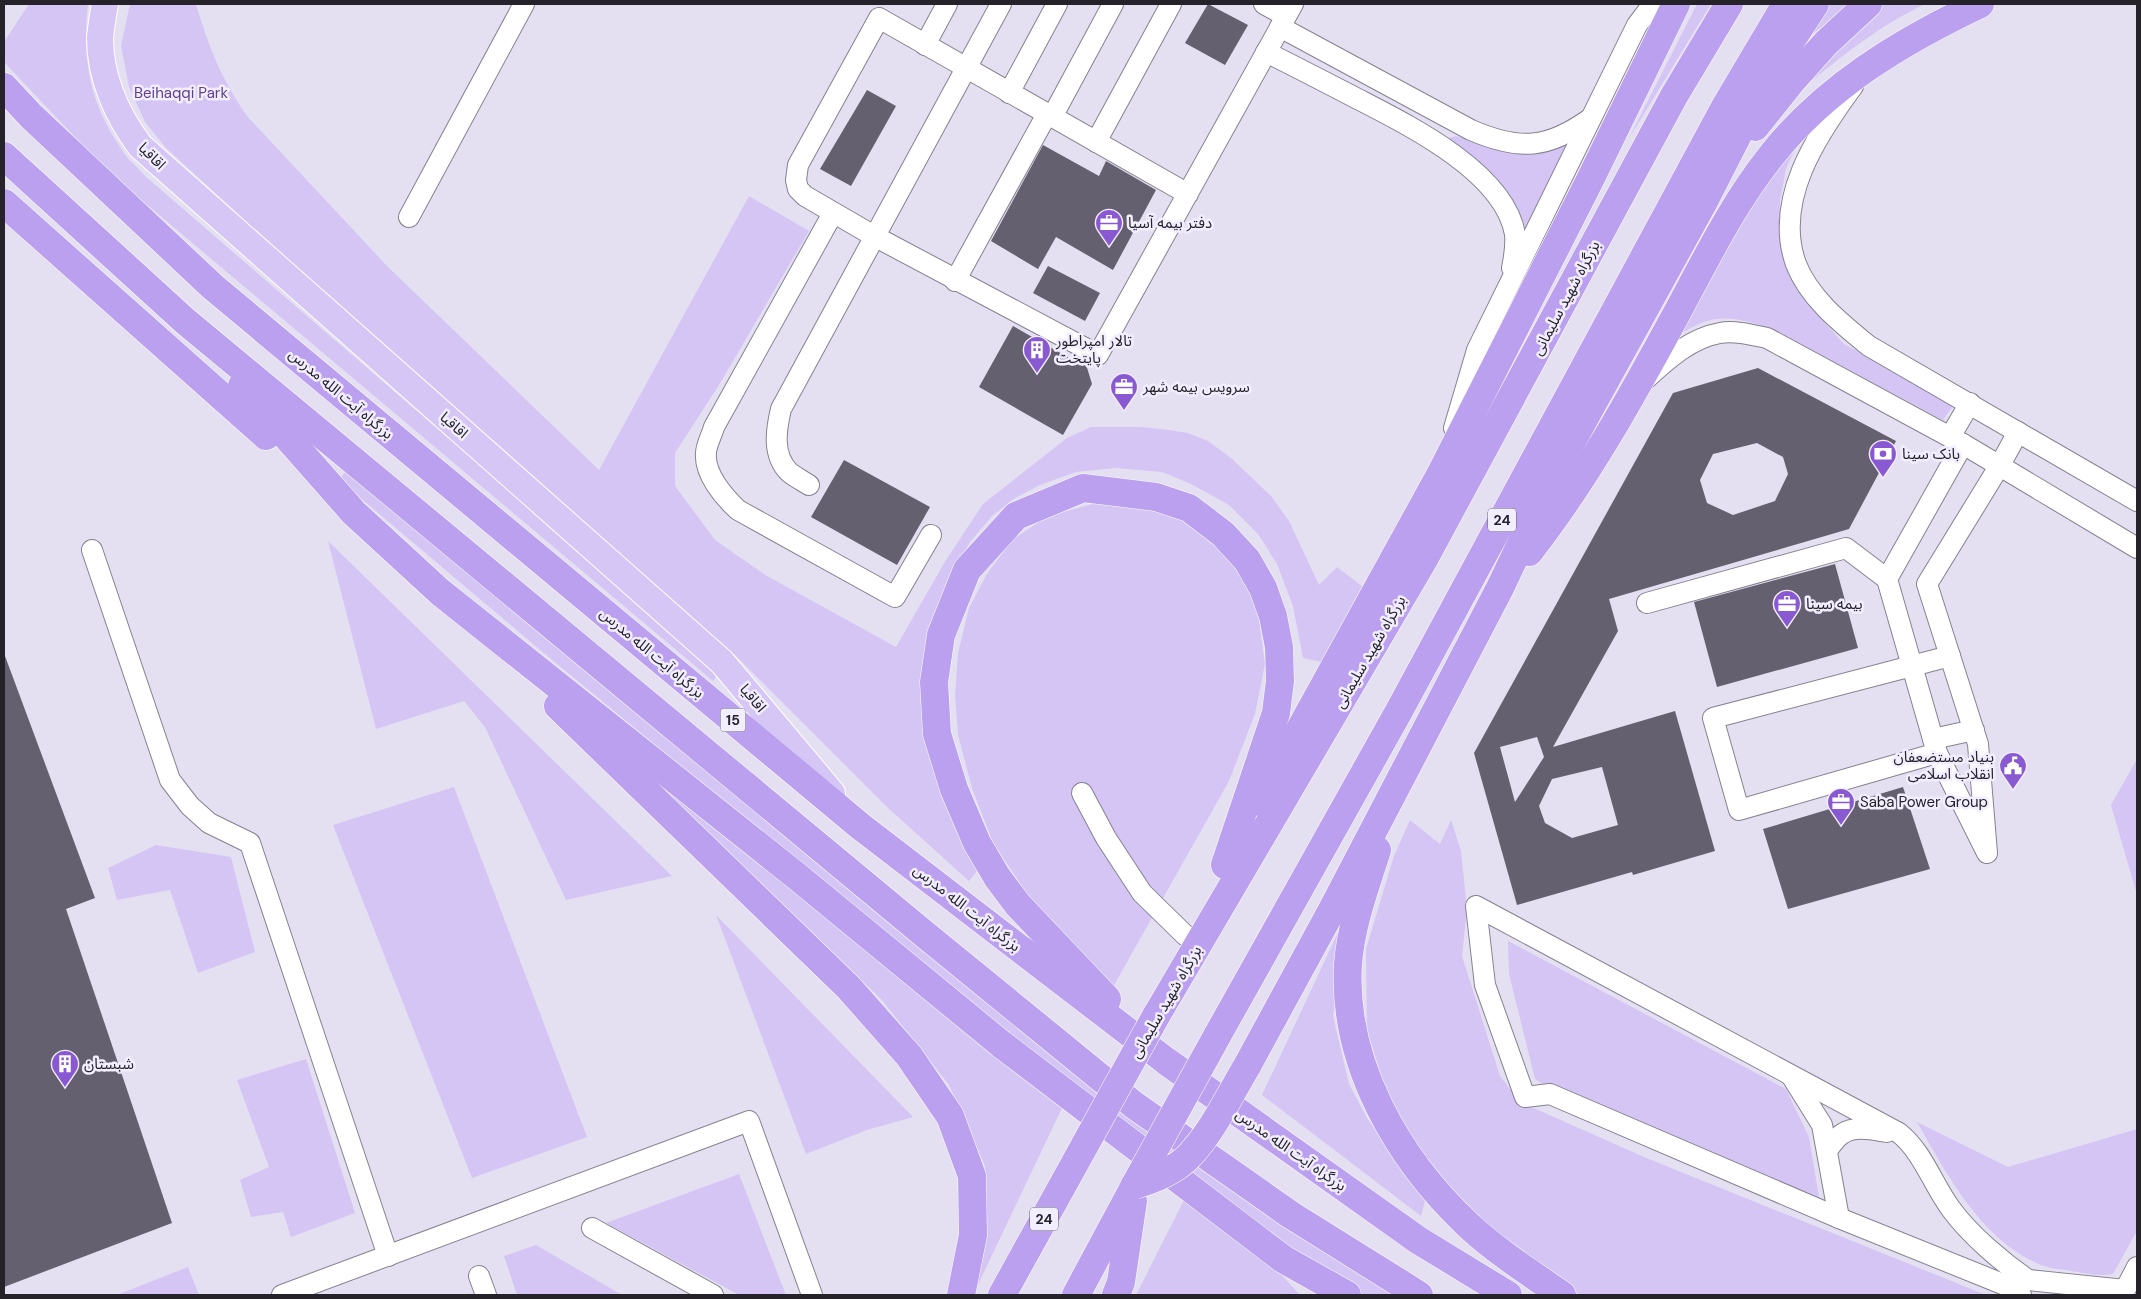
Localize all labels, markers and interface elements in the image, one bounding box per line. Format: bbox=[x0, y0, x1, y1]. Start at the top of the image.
park label: Beihaqqi Park bbox=[134, 83, 228, 103]
street label: اقاقیا bbox=[134, 138, 170, 174]
office icon: دفتر بیمه آسیا bbox=[1094, 208, 1124, 247]
place label: دفتر بیمه آسیا bbox=[1128, 213, 1212, 233]
street label: بزرگراه شهید سلیمانی bbox=[1527, 237, 1605, 359]
place label: تالار امپراطور پایتخت bbox=[1055, 331, 1132, 368]
building icon: تالار امپراطور پایتخت bbox=[1022, 335, 1052, 374]
street label: بزرگراه آیت الله مدرس bbox=[284, 344, 398, 444]
office icon: سرویس بیمه شهر bbox=[1109, 372, 1139, 411]
place label: سرویس بیمه شهر bbox=[1142, 377, 1250, 397]
street label: اقاقیا bbox=[436, 407, 472, 443]
bank icon: بانک سینا bbox=[1868, 439, 1898, 478]
place label: بانک سینا bbox=[1902, 444, 1960, 464]
road number: 24 bbox=[1488, 508, 1516, 532]
office icon: بیمه سینا bbox=[1772, 589, 1802, 628]
street label: بزرگراه شهید سلیمانی bbox=[1330, 592, 1410, 712]
place label: بیمه سینا bbox=[1806, 594, 1862, 614]
street label: بزرگراه آیت الله مدرس bbox=[595, 603, 709, 703]
street label: اقاقیا bbox=[735, 680, 771, 716]
road number: 15 bbox=[720, 708, 746, 732]
place label: بنیاد مستضعفان انقلاب اسلامی bbox=[1893, 747, 1994, 784]
public building icon: بنیاد مستضعفان انقلاب اسلامی bbox=[1998, 751, 2028, 790]
office icon: Saba Power Group bbox=[1826, 787, 1856, 826]
place label: Saba Power Group bbox=[1860, 792, 1988, 812]
street label: بزرگراه آیت الله مدرس bbox=[909, 860, 1025, 956]
street label: بزرگراه شهید سلیمانی bbox=[1126, 942, 1206, 1062]
building icon: شبستان bbox=[50, 1049, 80, 1088]
place label: شبستان bbox=[84, 1054, 134, 1074]
street label: بزرگراه آیت الله مدرس bbox=[1232, 1104, 1350, 1196]
road number: 24 bbox=[1030, 1208, 1058, 1230]

